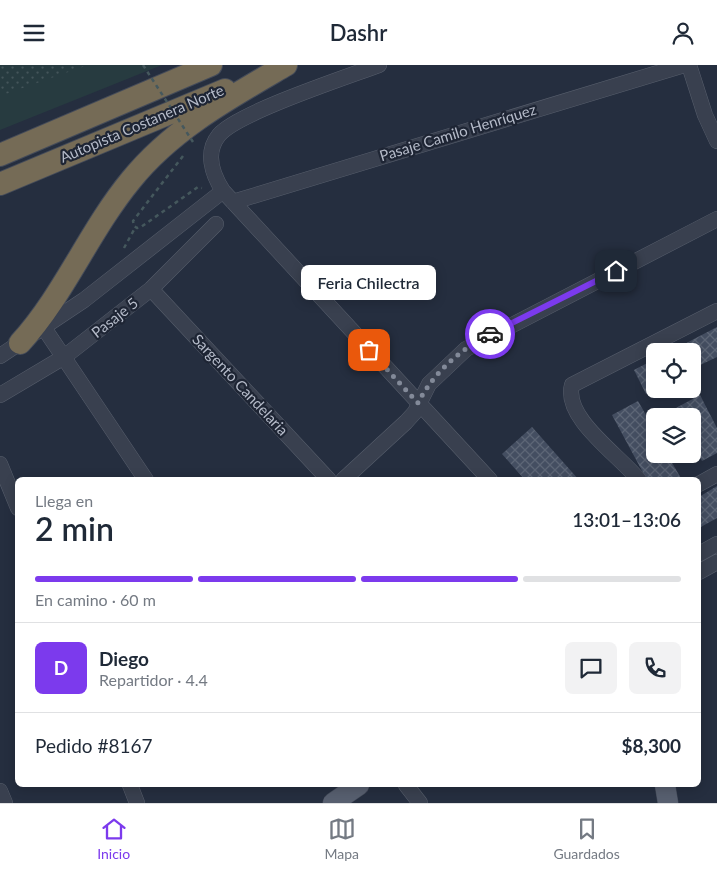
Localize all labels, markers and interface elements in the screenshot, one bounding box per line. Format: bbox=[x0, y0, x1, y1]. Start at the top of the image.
icon: menu bbox=[20, 19, 48, 47]
text: Dashr bbox=[330, 19, 387, 46]
icon: person bbox=[669, 19, 697, 47]
street label: Autopista Costanera Norte bbox=[57, 80, 226, 166]
street label: Pasaje Camilo Henríquez bbox=[377, 100, 538, 164]
pin bbox=[595, 250, 637, 292]
icon: home bbox=[602, 257, 630, 285]
callout: Feria Chilectra bbox=[302, 265, 436, 300]
text: Feria Chilectra bbox=[317, 273, 420, 292]
street label: Pasaje 5 bbox=[87, 293, 141, 341]
courier bbox=[465, 309, 515, 359]
icon: car bbox=[476, 320, 504, 348]
pin bbox=[348, 329, 390, 371]
street label: Sargento Candelaria bbox=[189, 330, 292, 439]
icon: bag bbox=[355, 336, 383, 364]
map controls bbox=[646, 343, 701, 463]
button: locate bbox=[646, 343, 701, 398]
button: layers bbox=[646, 408, 701, 463]
text: Llega en bbox=[35, 491, 93, 510]
text: 13:01–13:06 bbox=[572, 508, 681, 531]
text: 2 min bbox=[35, 509, 114, 548]
text: En camino · 60 m bbox=[35, 590, 156, 609]
button: chat bbox=[565, 642, 617, 694]
button: phone bbox=[629, 642, 681, 694]
text: Diego bbox=[99, 647, 149, 670]
text: D bbox=[54, 656, 68, 679]
text: Repartidor · 4.4 bbox=[99, 670, 208, 689]
text: Pedido #8167 bbox=[35, 734, 153, 757]
text: $8,300 bbox=[621, 734, 681, 757]
tab: Inicio bbox=[97, 815, 130, 862]
tab: Mapa bbox=[325, 815, 359, 862]
tab: Guardados bbox=[553, 815, 620, 862]

